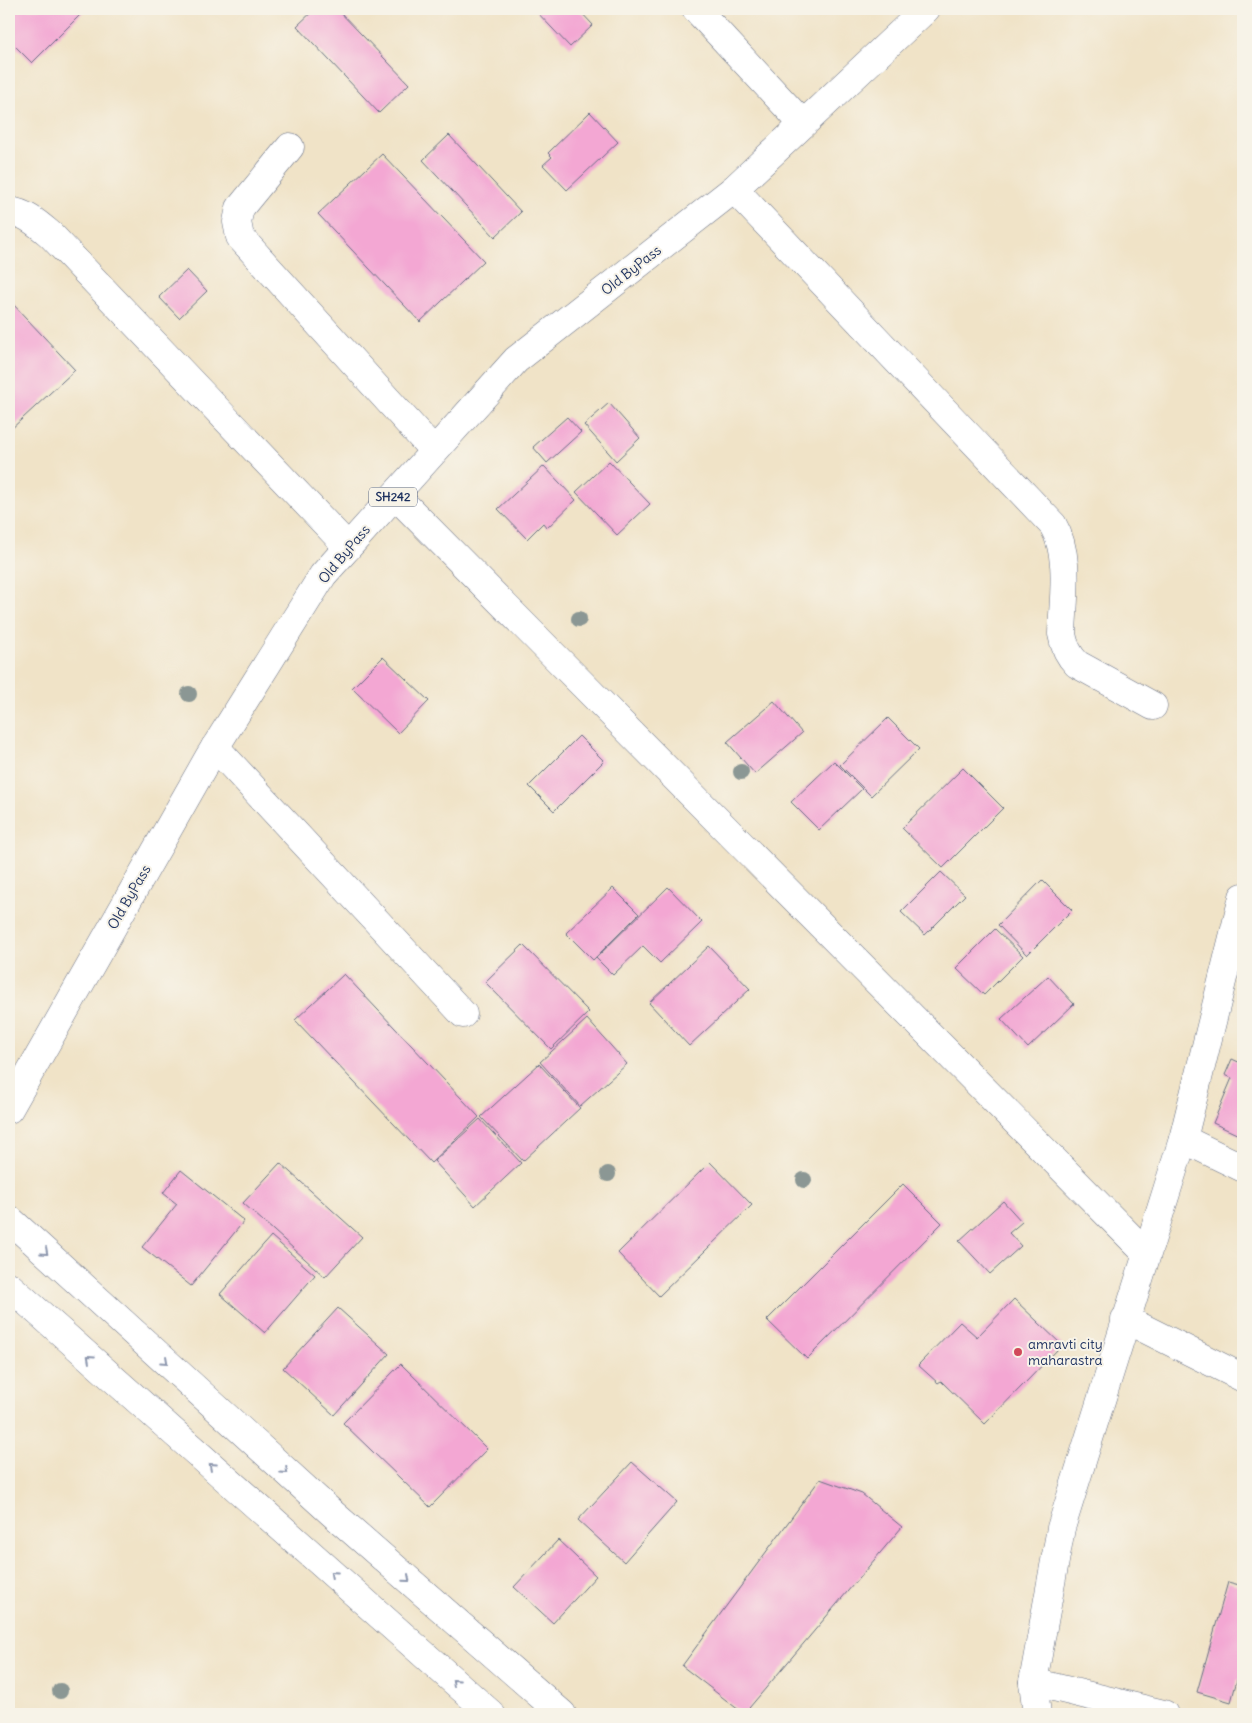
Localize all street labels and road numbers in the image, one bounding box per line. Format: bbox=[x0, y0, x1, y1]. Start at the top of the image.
street label: Old ByPass bbox=[597, 241, 665, 299]
road number: SH242 bbox=[369, 488, 417, 507]
street label: Old ByPass bbox=[314, 521, 374, 587]
street label: Old ByPass bbox=[103, 862, 155, 932]

